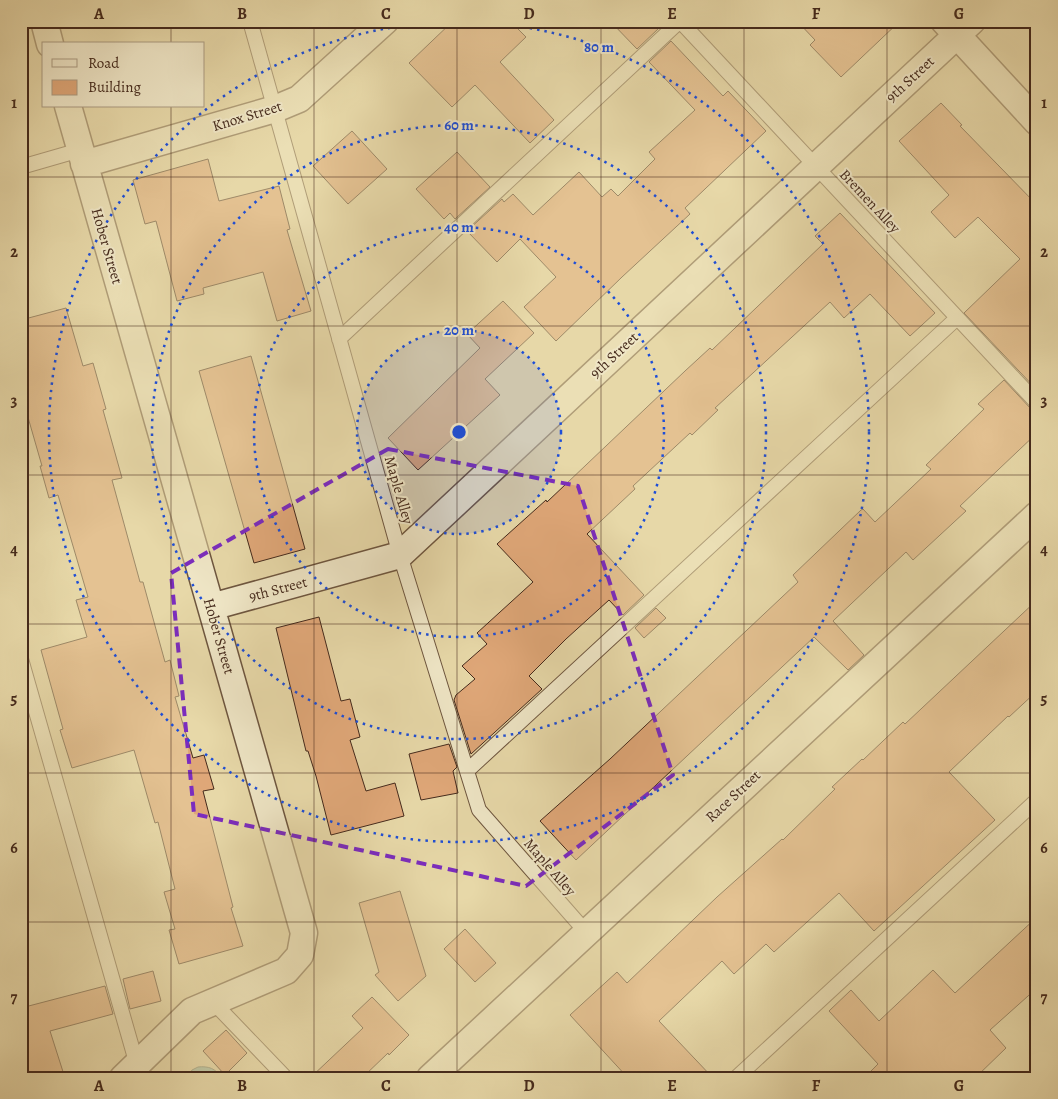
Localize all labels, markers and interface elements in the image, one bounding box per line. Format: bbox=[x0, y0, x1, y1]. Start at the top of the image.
text: A bbox=[93, 3, 105, 25]
text: B bbox=[237, 3, 247, 25]
text: C bbox=[381, 3, 391, 25]
text: D bbox=[523, 3, 535, 25]
text: E bbox=[667, 3, 677, 25]
text: F bbox=[812, 3, 821, 25]
text: G bbox=[954, 3, 964, 25]
text: 80 m bbox=[584, 37, 614, 57]
legend bbox=[42, 42, 205, 108]
street label: 9th Street bbox=[881, 51, 939, 107]
text: Road bbox=[88, 53, 120, 73]
text: Building bbox=[88, 77, 141, 97]
text: 1 bbox=[11, 92, 17, 114]
text: 1 bbox=[1041, 92, 1047, 114]
street label: Knox Street bbox=[210, 96, 284, 136]
text: 60 m bbox=[444, 115, 474, 135]
street label: Bremen Alley bbox=[835, 165, 905, 238]
street label: Hober Street bbox=[87, 206, 127, 286]
text: 40 m bbox=[444, 217, 474, 237]
text: 2 bbox=[10, 241, 18, 263]
text: 2 bbox=[1040, 241, 1048, 263]
text: 20 m bbox=[444, 320, 474, 340]
street label: 9th Street bbox=[585, 327, 643, 383]
text: 3 bbox=[11, 390, 18, 412]
text: 3 bbox=[1041, 390, 1048, 412]
centre of rings bbox=[450, 423, 468, 441]
street label: Maple Alley bbox=[380, 454, 418, 527]
text: 4 bbox=[10, 539, 18, 561]
text: 4 bbox=[1040, 539, 1048, 561]
street label: 9th Street bbox=[247, 572, 309, 606]
street label: Hober Street bbox=[199, 596, 239, 676]
text: 5 bbox=[11, 688, 18, 710]
text: 5 bbox=[1041, 688, 1048, 710]
street label: Race Street bbox=[701, 765, 765, 827]
street label: Maple Alley bbox=[519, 834, 581, 900]
text: 6 bbox=[10, 837, 18, 859]
text: 6 bbox=[1040, 837, 1048, 859]
text: 7 bbox=[11, 987, 18, 1009]
text: 7 bbox=[1041, 987, 1048, 1009]
text: A bbox=[93, 1075, 105, 1097]
text: B bbox=[237, 1075, 247, 1097]
text: C bbox=[381, 1075, 391, 1097]
text: D bbox=[523, 1075, 535, 1097]
text: E bbox=[667, 1075, 677, 1097]
text: F bbox=[812, 1075, 821, 1097]
text: G bbox=[954, 1075, 964, 1097]

